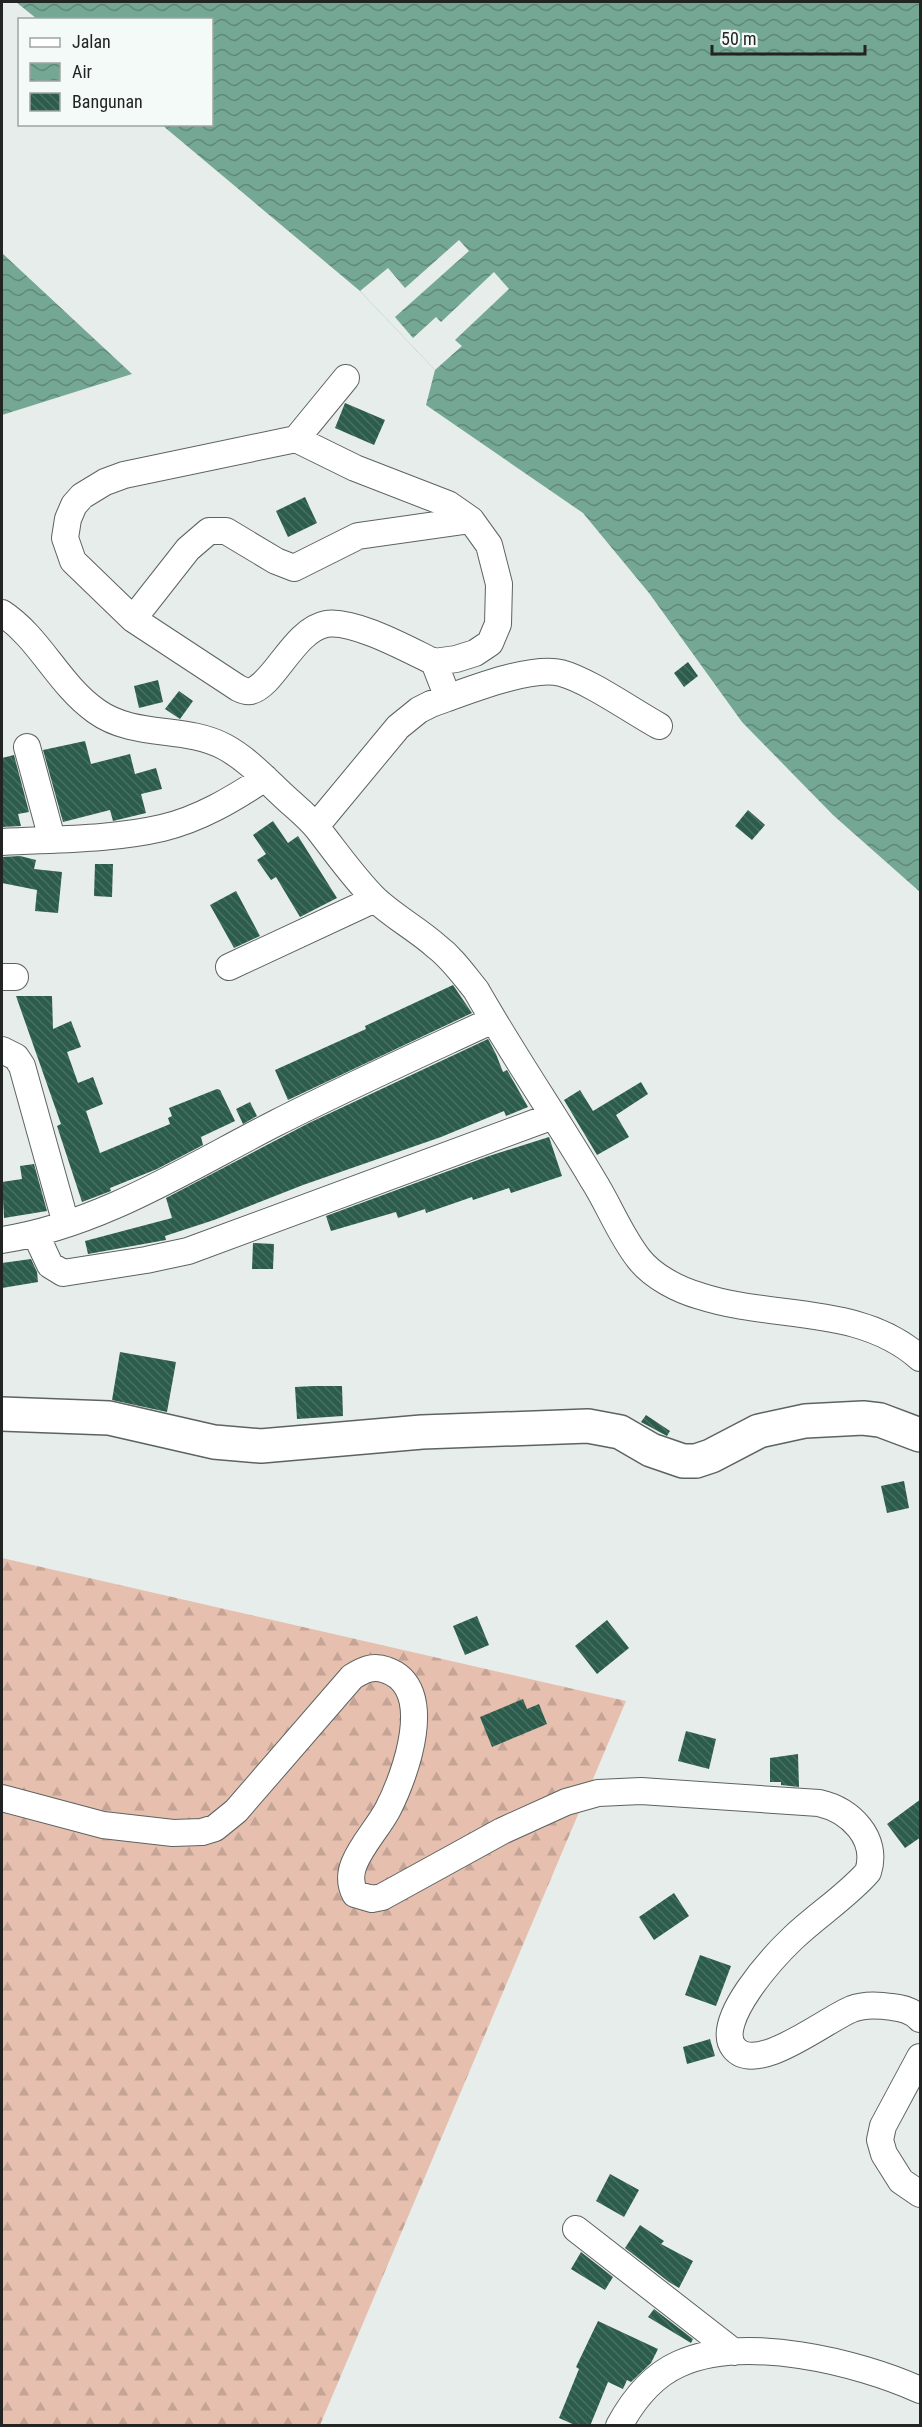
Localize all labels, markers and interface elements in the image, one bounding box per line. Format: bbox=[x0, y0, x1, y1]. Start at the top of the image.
legend bbox=[18, 18, 213, 126]
scale bar bbox=[712, 18, 865, 56]
text: 50 m bbox=[721, 28, 756, 49]
text: Jalan bbox=[72, 31, 111, 52]
text: Air bbox=[72, 61, 93, 82]
text: Bangunan bbox=[72, 91, 143, 112]

